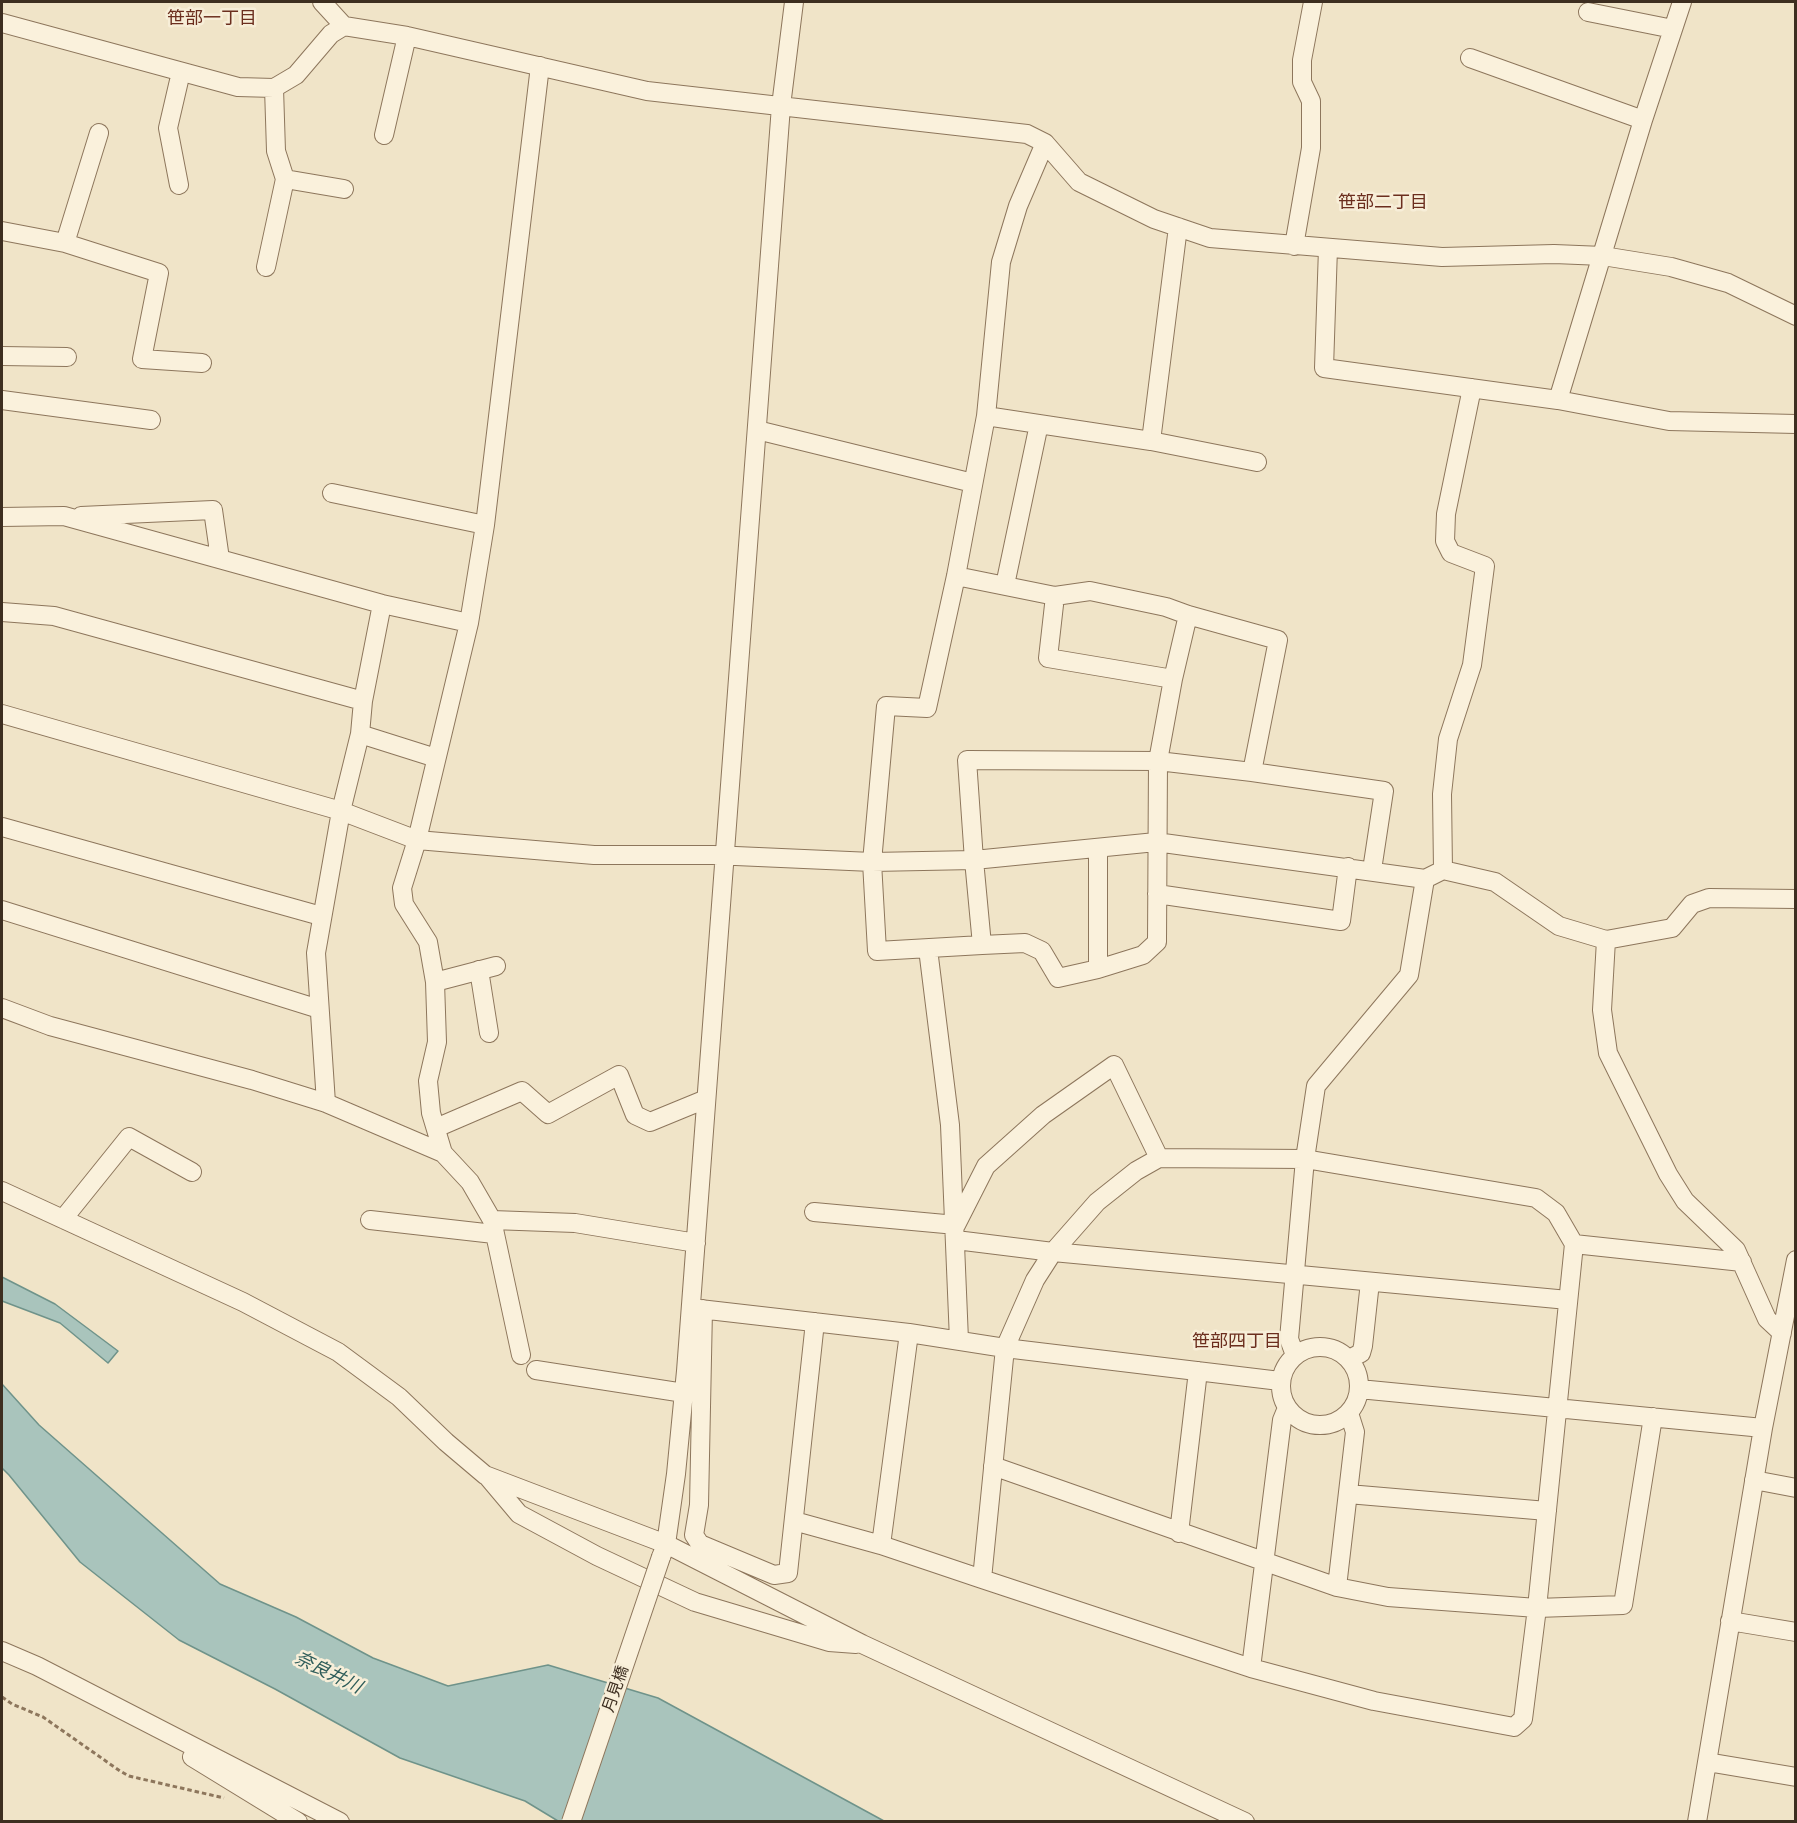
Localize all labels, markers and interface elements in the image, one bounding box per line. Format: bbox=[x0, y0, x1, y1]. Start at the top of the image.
district label: 笹部一丁目 bbox=[167, 8, 257, 30]
district label: 笹部二丁目 bbox=[1338, 192, 1428, 214]
district label: 笹部四丁目 bbox=[1192, 1331, 1282, 1353]
water label: 奈良井川 bbox=[291, 1648, 365, 1698]
street label: 月見橋 bbox=[599, 1663, 633, 1715]

